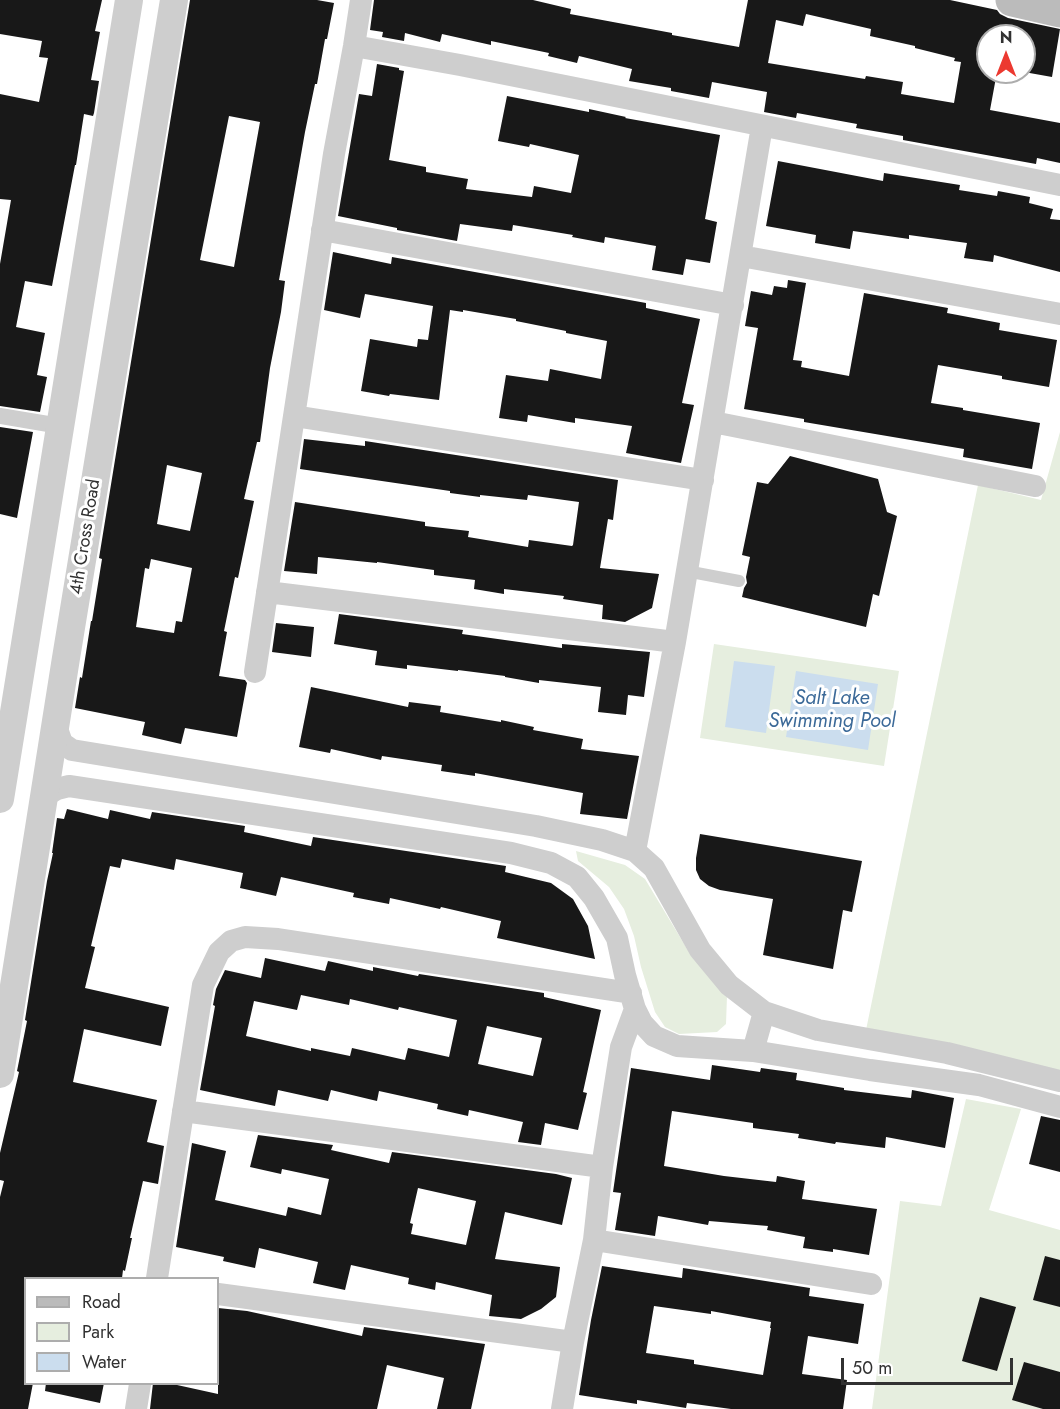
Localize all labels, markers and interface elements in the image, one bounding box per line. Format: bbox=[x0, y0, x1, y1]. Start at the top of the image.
north arrow bbox=[976, 24, 1036, 84]
text: N bbox=[1000, 26, 1012, 49]
street label: 4th Cross Road bbox=[66, 478, 106, 596]
water label: Salt Lake Swimming Pool bbox=[768, 687, 896, 734]
legend bbox=[24, 1277, 219, 1385]
text: Road bbox=[82, 1289, 121, 1315]
text: Park bbox=[82, 1319, 114, 1345]
scale bar bbox=[844, 1346, 1016, 1384]
text: Water bbox=[82, 1349, 126, 1375]
text: 50 m bbox=[852, 1355, 892, 1381]

